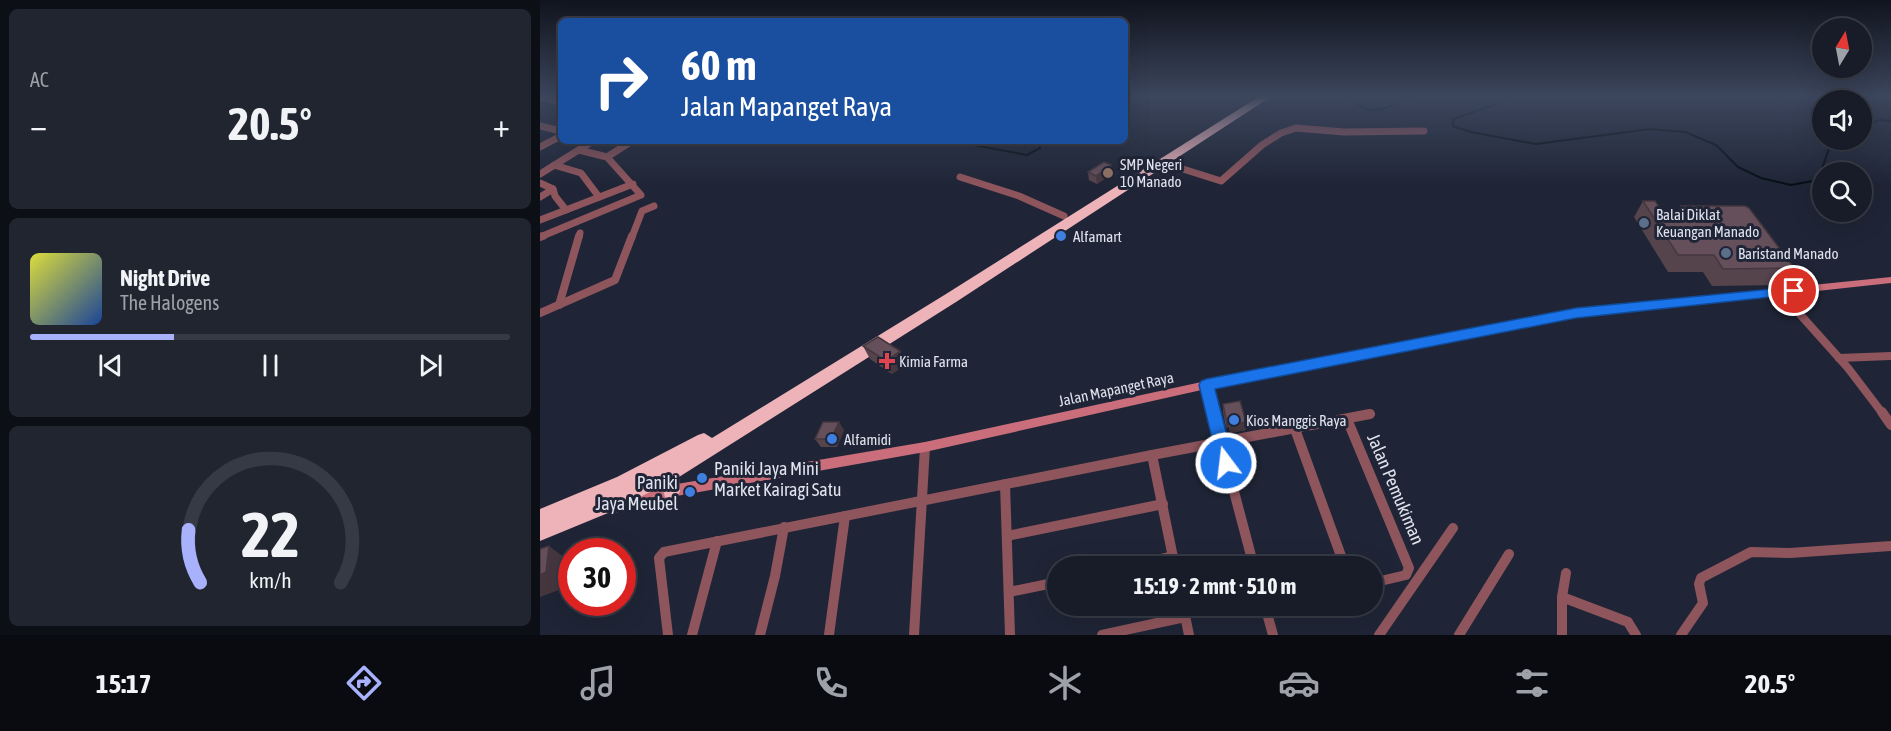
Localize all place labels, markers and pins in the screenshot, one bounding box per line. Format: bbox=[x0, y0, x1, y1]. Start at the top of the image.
place label: SMP Negeri 10 Manado bbox=[1120, 156, 1182, 190]
marker: SMP Negeri 10 Manado bbox=[1101, 166, 1115, 180]
place label: Balai Diklat Keuangan Manado bbox=[1656, 206, 1759, 240]
marker: Balai Diklat Keuangan Manado bbox=[1637, 216, 1651, 230]
place label: Alfamart bbox=[1073, 228, 1122, 245]
marker: Alfamart bbox=[1054, 229, 1068, 243]
place label: Baristand Manado bbox=[1738, 245, 1838, 262]
marker: Baristand Manado bbox=[1719, 246, 1733, 260]
pin bbox=[1768, 265, 1819, 316]
place label: Kimia Farma bbox=[899, 353, 968, 370]
marker: Kimia Farma bbox=[880, 354, 894, 368]
place label: Kios Manggis Raya bbox=[1246, 412, 1346, 429]
marker: Kios Manggis Raya bbox=[1227, 413, 1241, 427]
place label: Alfamidi bbox=[844, 431, 891, 448]
marker: Alfamidi bbox=[825, 432, 839, 446]
place label: Paniki Jaya Mini Market Kairagi Satu bbox=[714, 458, 842, 500]
marker: Paniki Jaya Mini Market Kairagi Satu bbox=[695, 471, 709, 485]
place label: Paniki Jaya Meubel bbox=[595, 472, 678, 514]
marker: Paniki Jaya Meubel bbox=[683, 485, 697, 499]

